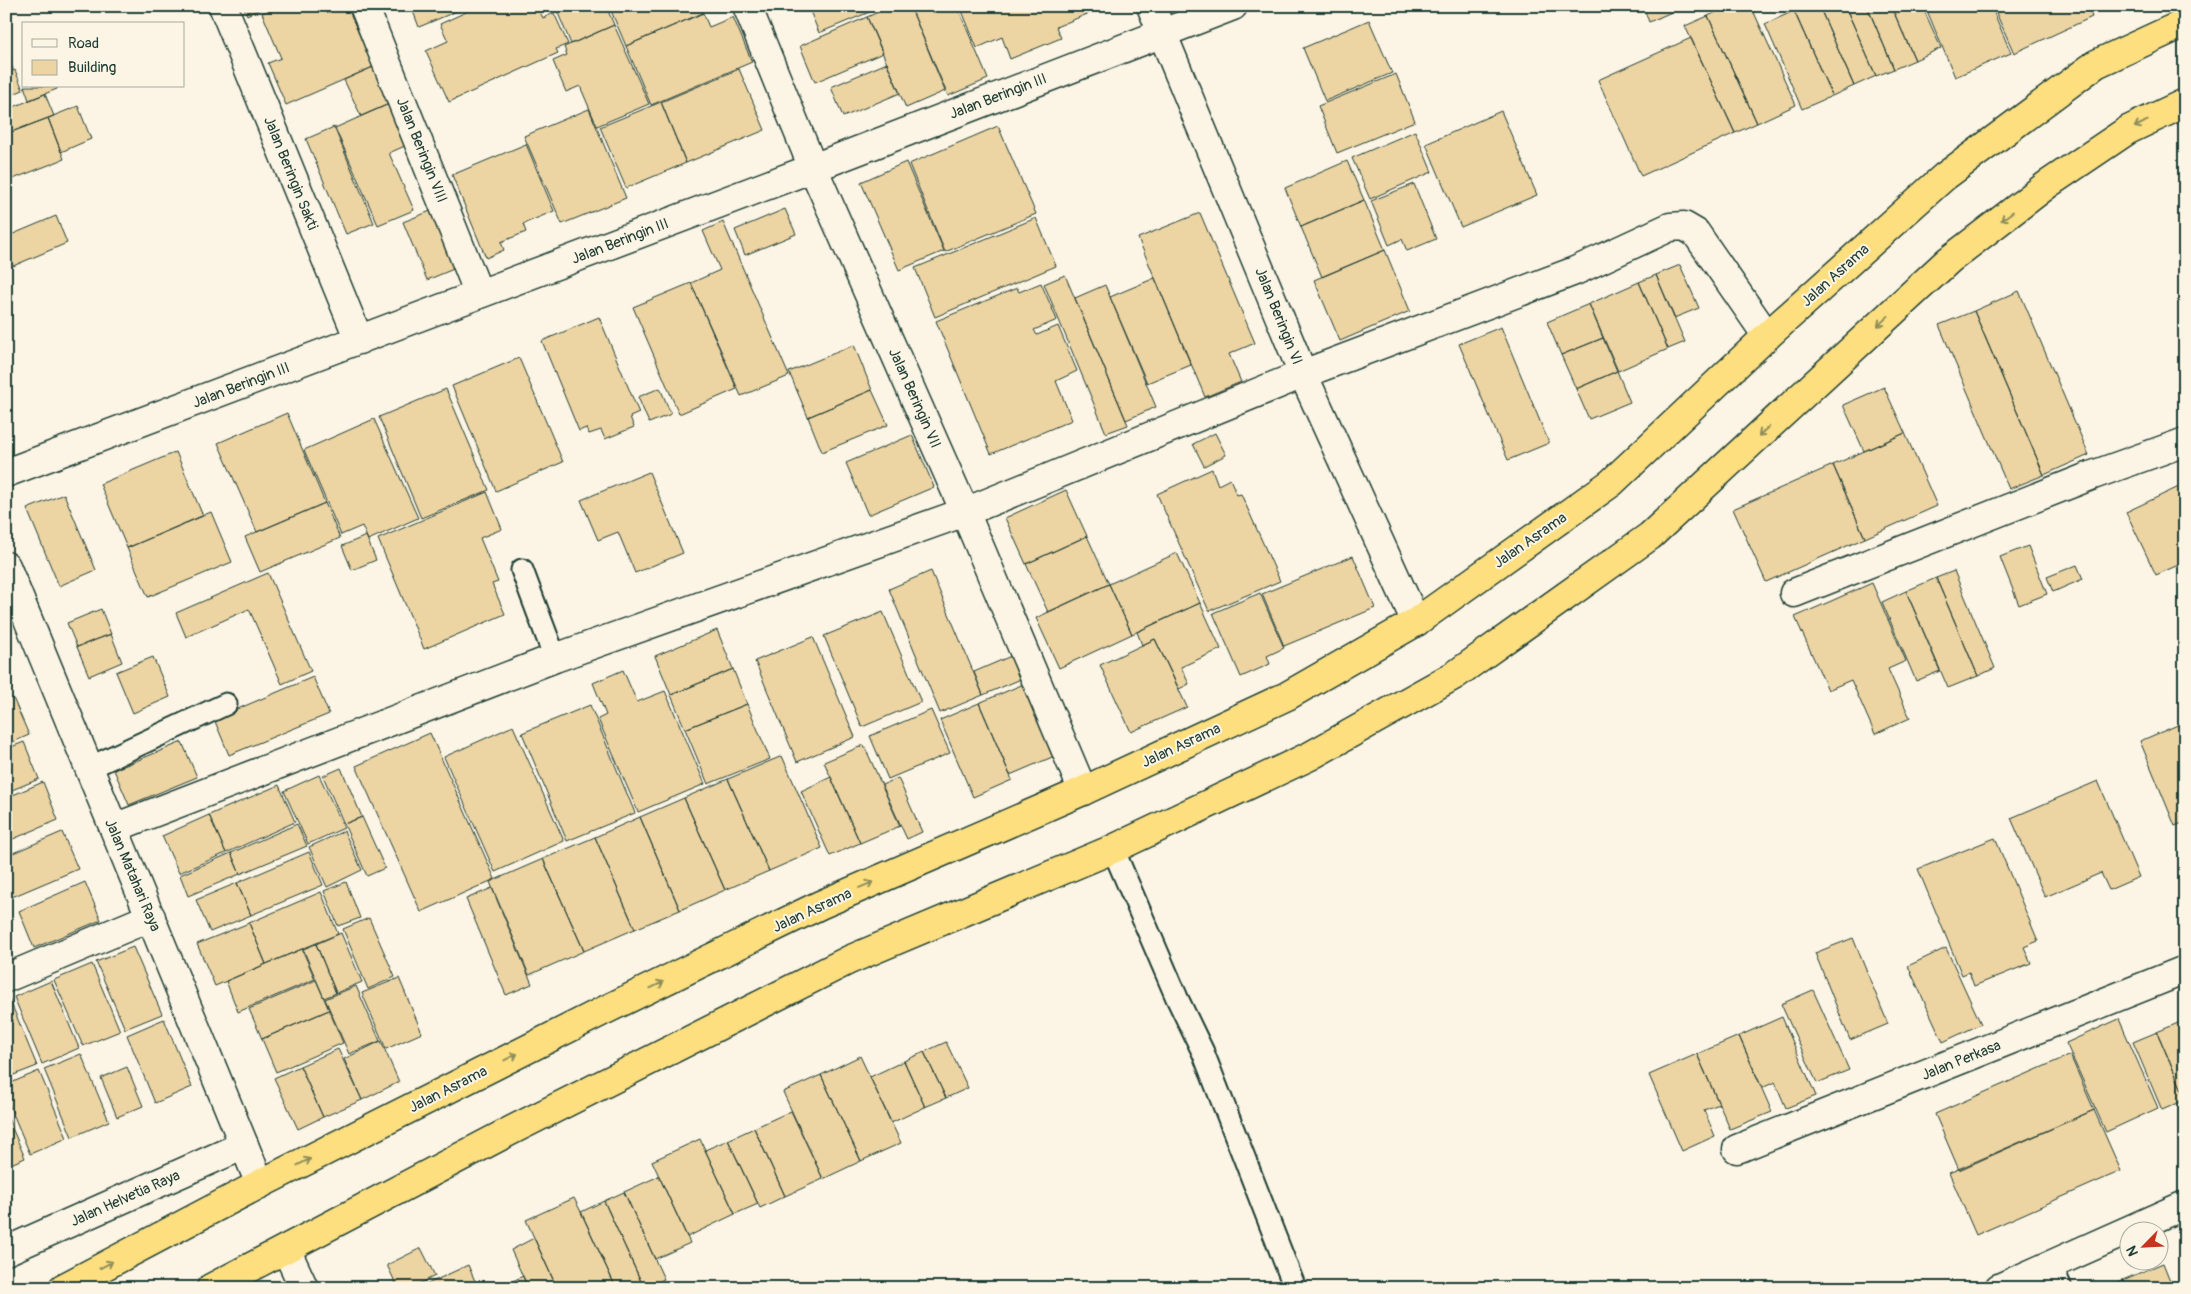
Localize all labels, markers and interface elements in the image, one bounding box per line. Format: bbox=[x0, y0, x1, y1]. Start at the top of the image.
legend bbox=[22, 22, 185, 88]
text: Road bbox=[68, 34, 99, 53]
text: Building bbox=[68, 58, 116, 77]
street label: Jalan Beringin III bbox=[947, 69, 1050, 124]
street label: Jalan Beringin VIII bbox=[392, 95, 451, 206]
street label: Jalan Beringin Sakti bbox=[259, 114, 322, 233]
one-way arrow bbox=[2134, 120, 2149, 129]
one-way arrow bbox=[2000, 211, 2014, 221]
street label: Jalan Beringin III bbox=[569, 214, 672, 269]
street label: Jalan Asrama bbox=[1797, 240, 1873, 311]
street label: Jalan Beringin VI bbox=[1250, 265, 1307, 368]
one-way arrow bbox=[1877, 315, 1890, 327]
street label: Jalan Beringin VII bbox=[884, 345, 945, 451]
street label: Jalan Beringin III bbox=[190, 358, 293, 413]
one-way arrow bbox=[1757, 425, 1770, 437]
street label: Jalan Asrama bbox=[1490, 508, 1571, 573]
street label: Jalan Asrama bbox=[1139, 719, 1224, 772]
street label: Jalan Matahari Raya bbox=[100, 816, 165, 934]
one-way arrow bbox=[858, 879, 873, 889]
street label: Jalan Asrama bbox=[770, 884, 855, 937]
one-way arrow bbox=[649, 980, 664, 990]
street label: Jalan Perkasa bbox=[1919, 1036, 2004, 1085]
one-way arrow bbox=[503, 1052, 518, 1061]
street label: Jalan Asrama bbox=[406, 1062, 490, 1117]
one-way arrow bbox=[296, 1157, 311, 1167]
street label: Jalan Helvetia Raya bbox=[67, 1166, 183, 1231]
north arrow bbox=[2118, 1222, 2168, 1272]
text: N bbox=[2123, 1243, 2142, 1259]
one-way arrow bbox=[98, 1260, 113, 1269]

